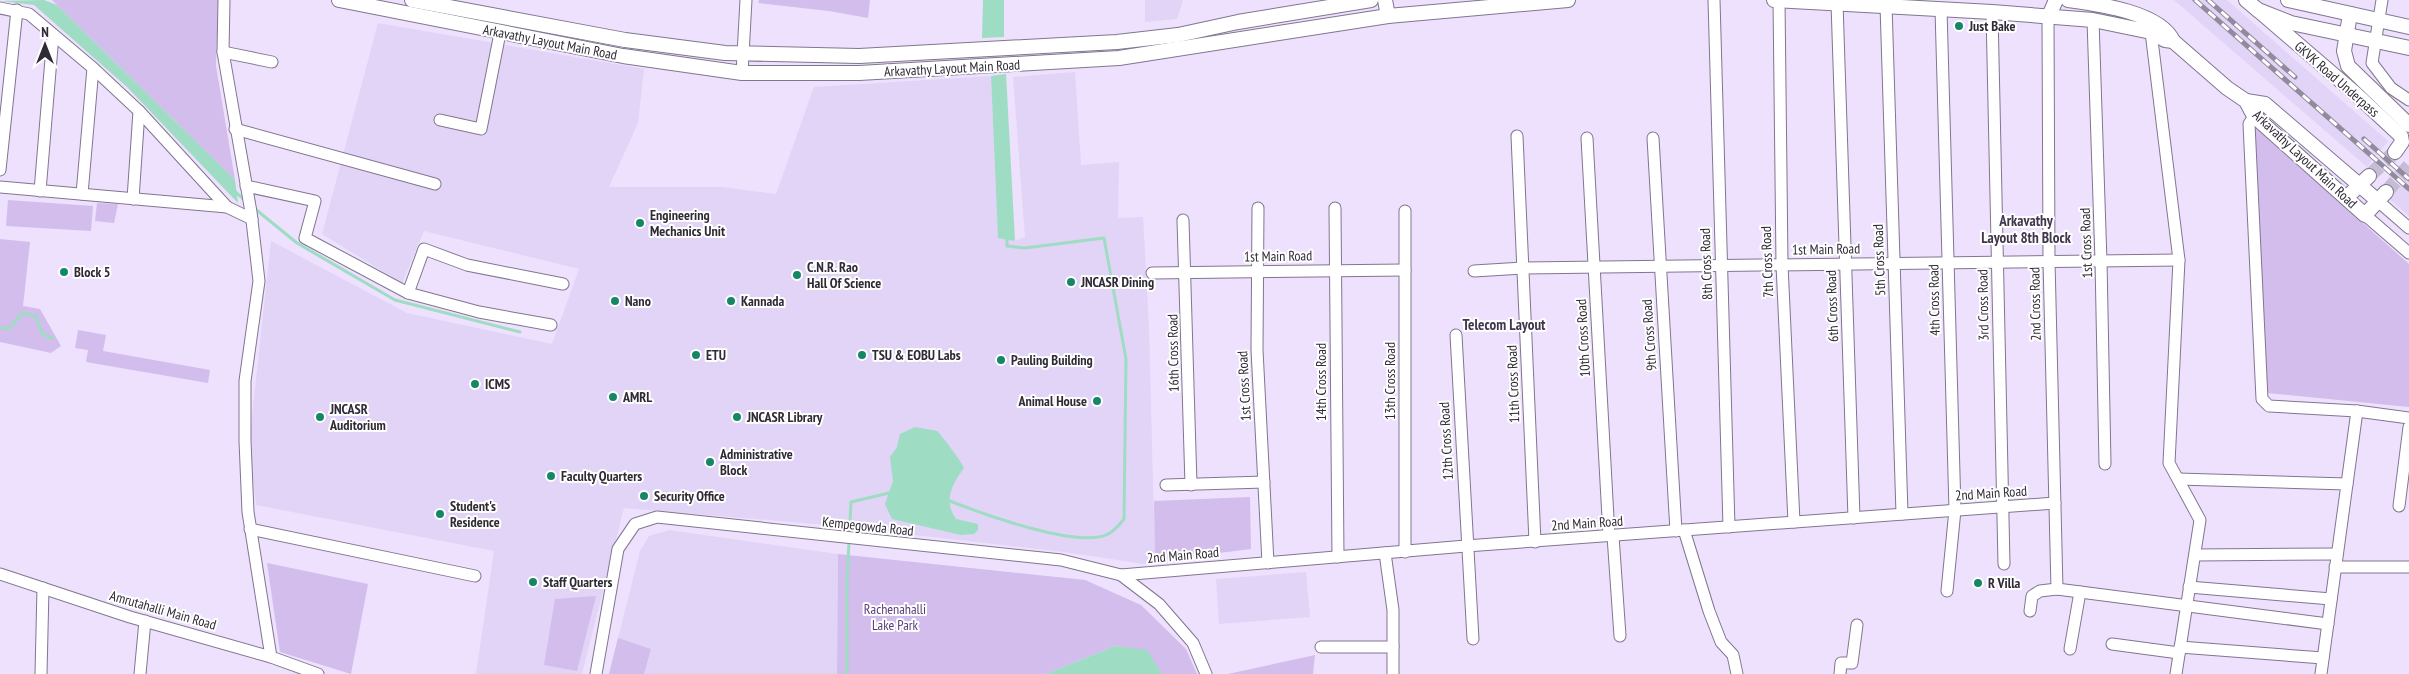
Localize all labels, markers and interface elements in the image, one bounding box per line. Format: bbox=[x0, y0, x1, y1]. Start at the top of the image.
place label: Just Bake bbox=[1968, 17, 2015, 35]
north arrow bbox=[20, 20, 70, 70]
street label: Arkavathy Layout Main Road bbox=[481, 20, 619, 64]
marker: Just Bake bbox=[1953, 20, 1965, 32]
text: N bbox=[41, 23, 49, 41]
street label: GKVK Road Underpass bbox=[2291, 37, 2383, 121]
street label: Arkavathy Layout Main Road bbox=[883, 55, 1021, 81]
street label: Arkavathy Layout Main Road bbox=[2249, 106, 2361, 212]
place label: Engineering Mechanics Unit bbox=[650, 206, 725, 240]
street label: 1st Cross Road bbox=[2076, 208, 2096, 278]
district label: Arkavathy Layout 8th Block bbox=[1981, 211, 2072, 247]
marker: Engineering Mechanics Unit bbox=[634, 217, 646, 229]
street label: 5th Cross Road bbox=[1869, 224, 1889, 296]
street label: 7th Cross Road bbox=[1757, 226, 1777, 298]
street label: 8th Cross Road bbox=[1696, 228, 1716, 300]
street label: 1st Main Road bbox=[1792, 239, 1860, 259]
street label: 1st Main Road bbox=[1244, 246, 1312, 266]
place label: C.N.R. Rao Hall Of Science bbox=[807, 258, 881, 292]
place label: Block 5 bbox=[74, 263, 110, 281]
street label: 4th Cross Road bbox=[1924, 264, 1944, 336]
marker: Block 5 bbox=[58, 266, 70, 278]
street label: 2nd Cross Road bbox=[2025, 267, 2045, 341]
marker: C.N.R. Rao Hall Of Science bbox=[791, 269, 803, 281]
street label: 3rd Cross Road bbox=[1973, 269, 1993, 341]
street label: 6th Cross Road bbox=[1822, 270, 1842, 342]
place label: JNCASR Dining bbox=[1080, 273, 1154, 291]
marker: JNCASR Dining bbox=[1065, 276, 1077, 288]
place label: Nano bbox=[625, 292, 651, 310]
place label: Kannada bbox=[741, 292, 784, 310]
marker: Nano bbox=[609, 295, 621, 307]
marker: Kannada bbox=[725, 295, 737, 307]
street label: 10th Cross Road bbox=[1572, 299, 1594, 377]
street label: 9th Cross Road bbox=[1638, 299, 1660, 371]
street label: 16th Cross Road bbox=[1163, 314, 1183, 392]
district label: Telecom Layout bbox=[1463, 315, 1546, 334]
street label: 13th Cross Road bbox=[1381, 342, 1399, 420]
street label: 14th Cross Road bbox=[1312, 343, 1330, 421]
street label: 11th Cross Road bbox=[1503, 345, 1523, 423]
place label: ETU bbox=[706, 346, 726, 364]
place label: TSU & EOBU Labs bbox=[872, 346, 961, 364]
marker: ETU bbox=[690, 349, 702, 361]
marker: TSU & EOBU Labs bbox=[856, 349, 868, 361]
street label: 1st Cross Road bbox=[1233, 350, 1255, 422]
place label: Pauling Building bbox=[1011, 351, 1093, 369]
marker: Pauling Building bbox=[995, 354, 1007, 366]
place label: ICMS bbox=[485, 375, 510, 393]
marker: ICMS bbox=[469, 378, 481, 390]
place label: AMRL bbox=[622, 388, 652, 406]
marker: AMRL bbox=[607, 391, 619, 403]
place label: Animal House bbox=[1017, 392, 1087, 410]
marker: Animal House bbox=[1091, 395, 1103, 407]
place label: JNCASR Auditorium bbox=[329, 400, 386, 434]
street label: 12th Cross Road bbox=[1435, 402, 1457, 480]
place label: JNCASR Library bbox=[746, 408, 823, 426]
marker: JNCASR Auditorium bbox=[314, 411, 326, 423]
marker: JNCASR Library bbox=[731, 411, 743, 423]
place label: Administrative Block bbox=[719, 445, 793, 479]
marker: Administrative Block bbox=[704, 456, 716, 468]
place label: Faculty Quarters bbox=[561, 467, 642, 485]
marker: Faculty Quarters bbox=[545, 470, 557, 482]
street label: 2nd Main Road bbox=[1954, 482, 2028, 504]
place label: Security Office bbox=[654, 487, 725, 505]
marker: Security Office bbox=[638, 490, 650, 502]
place label: Student's Residence bbox=[450, 497, 500, 531]
marker: Student's Residence bbox=[434, 508, 446, 520]
street label: Kempegowda Road bbox=[821, 512, 915, 540]
street label: 2nd Main Road bbox=[1550, 512, 1624, 534]
street label: 2nd Main Road bbox=[1146, 543, 1220, 567]
place label: Staff Quarters bbox=[543, 573, 613, 591]
place label: R Villa bbox=[1988, 574, 2021, 592]
marker: Staff Quarters bbox=[527, 576, 539, 588]
marker: R Villa bbox=[1972, 577, 1984, 589]
street label: Amrutahalli Main Road bbox=[108, 586, 218, 634]
park label: Rachenahalli Lake Park bbox=[864, 600, 926, 634]

